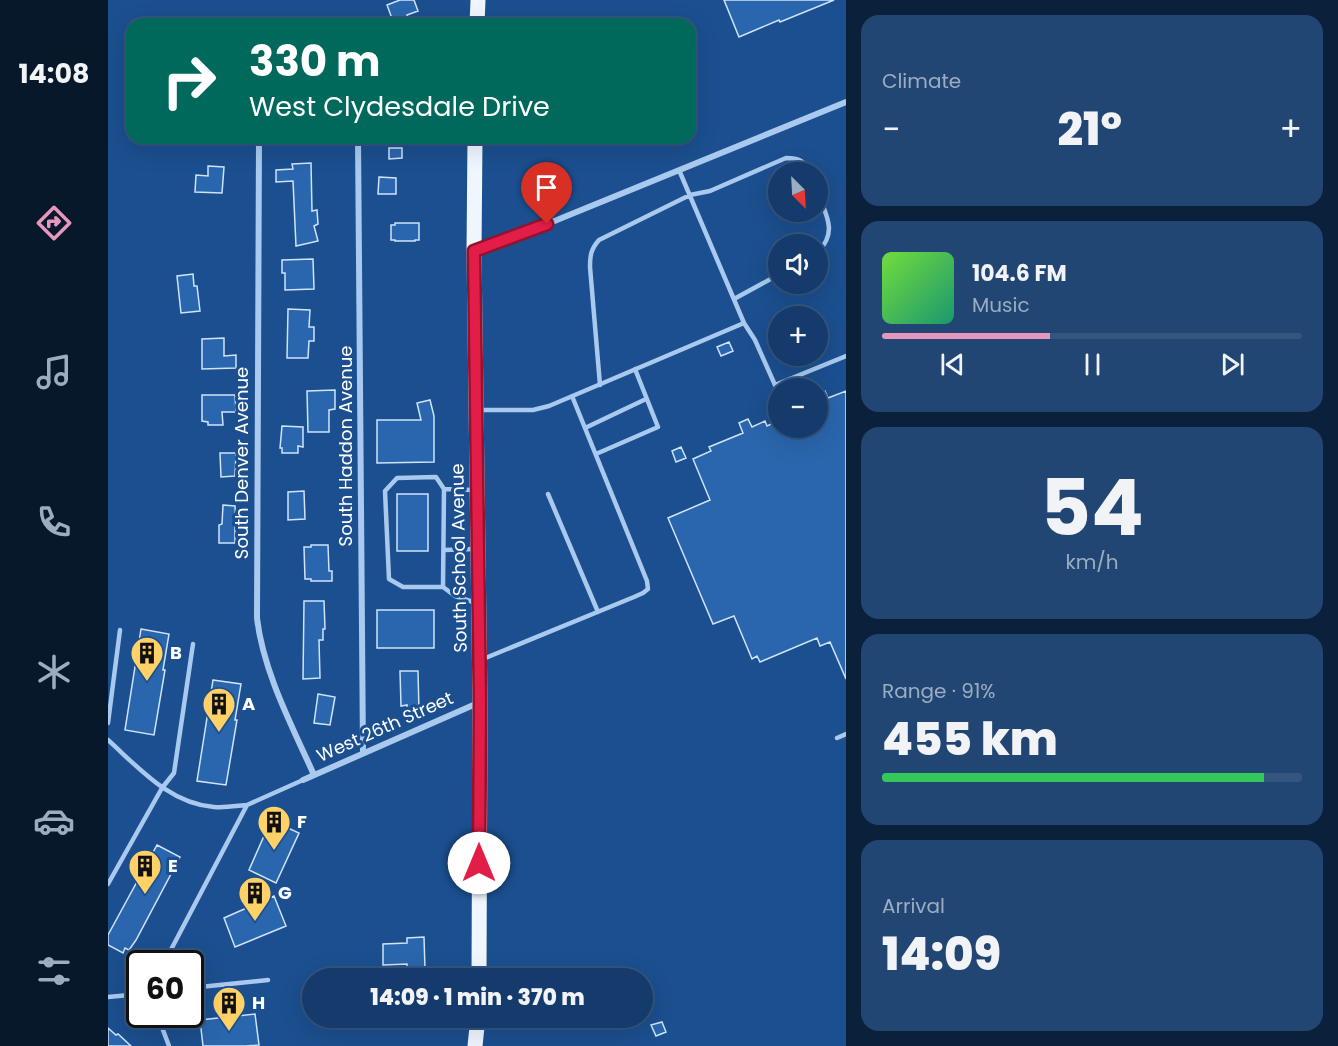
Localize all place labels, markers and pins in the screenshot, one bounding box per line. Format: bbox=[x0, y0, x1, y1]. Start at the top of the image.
pin bbox=[521, 162, 572, 224]
building icon: B bbox=[129, 635, 165, 682]
place label: B bbox=[170, 640, 182, 665]
building icon: A bbox=[201, 686, 237, 733]
place label: A bbox=[242, 691, 255, 716]
building icon: F bbox=[256, 804, 292, 851]
place label: F bbox=[297, 809, 307, 834]
building icon: E bbox=[127, 848, 163, 895]
place label: E bbox=[168, 853, 178, 878]
building icon: G bbox=[237, 875, 273, 922]
place label: G bbox=[278, 880, 292, 905]
building icon: H bbox=[211, 985, 247, 1032]
place label: H bbox=[252, 990, 265, 1015]

